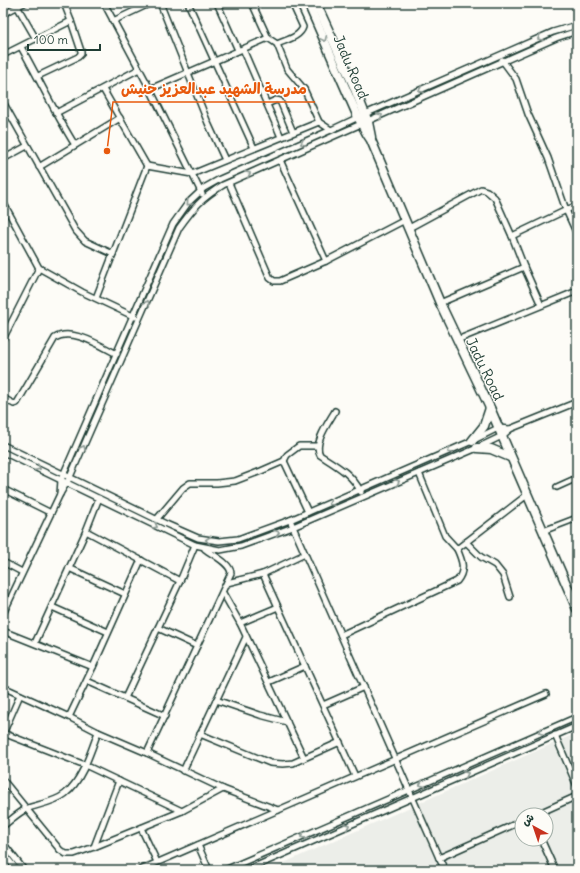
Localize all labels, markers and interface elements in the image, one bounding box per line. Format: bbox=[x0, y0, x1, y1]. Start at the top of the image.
scale bar bbox=[28, 26, 100, 52]
text: 100 m bbox=[34, 32, 68, 47]
street label: Jadu Road bbox=[330, 32, 372, 102]
one-way arrow bbox=[537, 33, 545, 41]
one-way arrow bbox=[319, 34, 327, 42]
callout: مدرسة الشهيد عبدالعزيز حنيش bbox=[113, 75, 315, 102]
text: مدرسة الشهيد عبدالعزيز حنيش bbox=[121, 79, 307, 98]
one-way arrow bbox=[418, 85, 425, 93]
one-way arrow bbox=[376, 113, 384, 121]
one-way arrow bbox=[299, 138, 307, 146]
one-way arrow bbox=[244, 171, 252, 179]
one-way arrow bbox=[186, 198, 193, 206]
one-way arrow bbox=[142, 300, 150, 307]
street label: Jadu Road bbox=[462, 335, 508, 403]
one-way arrow bbox=[78, 445, 86, 452]
one-way arrow bbox=[447, 446, 454, 454]
one-way arrow bbox=[34, 464, 41, 471]
one-way arrow bbox=[393, 479, 400, 487]
one-way arrow bbox=[328, 498, 335, 506]
one-way arrow bbox=[151, 521, 158, 529]
one-way arrow bbox=[274, 529, 281, 538]
one-way arrow bbox=[205, 536, 211, 545]
one-way arrow bbox=[538, 727, 546, 735]
one-way arrow bbox=[462, 771, 470, 779]
one-way arrow bbox=[419, 779, 426, 787]
north arrow bbox=[514, 807, 554, 847]
text: ش bbox=[518, 810, 537, 829]
one-way arrow bbox=[343, 823, 350, 831]
one-way arrow bbox=[299, 831, 307, 839]

